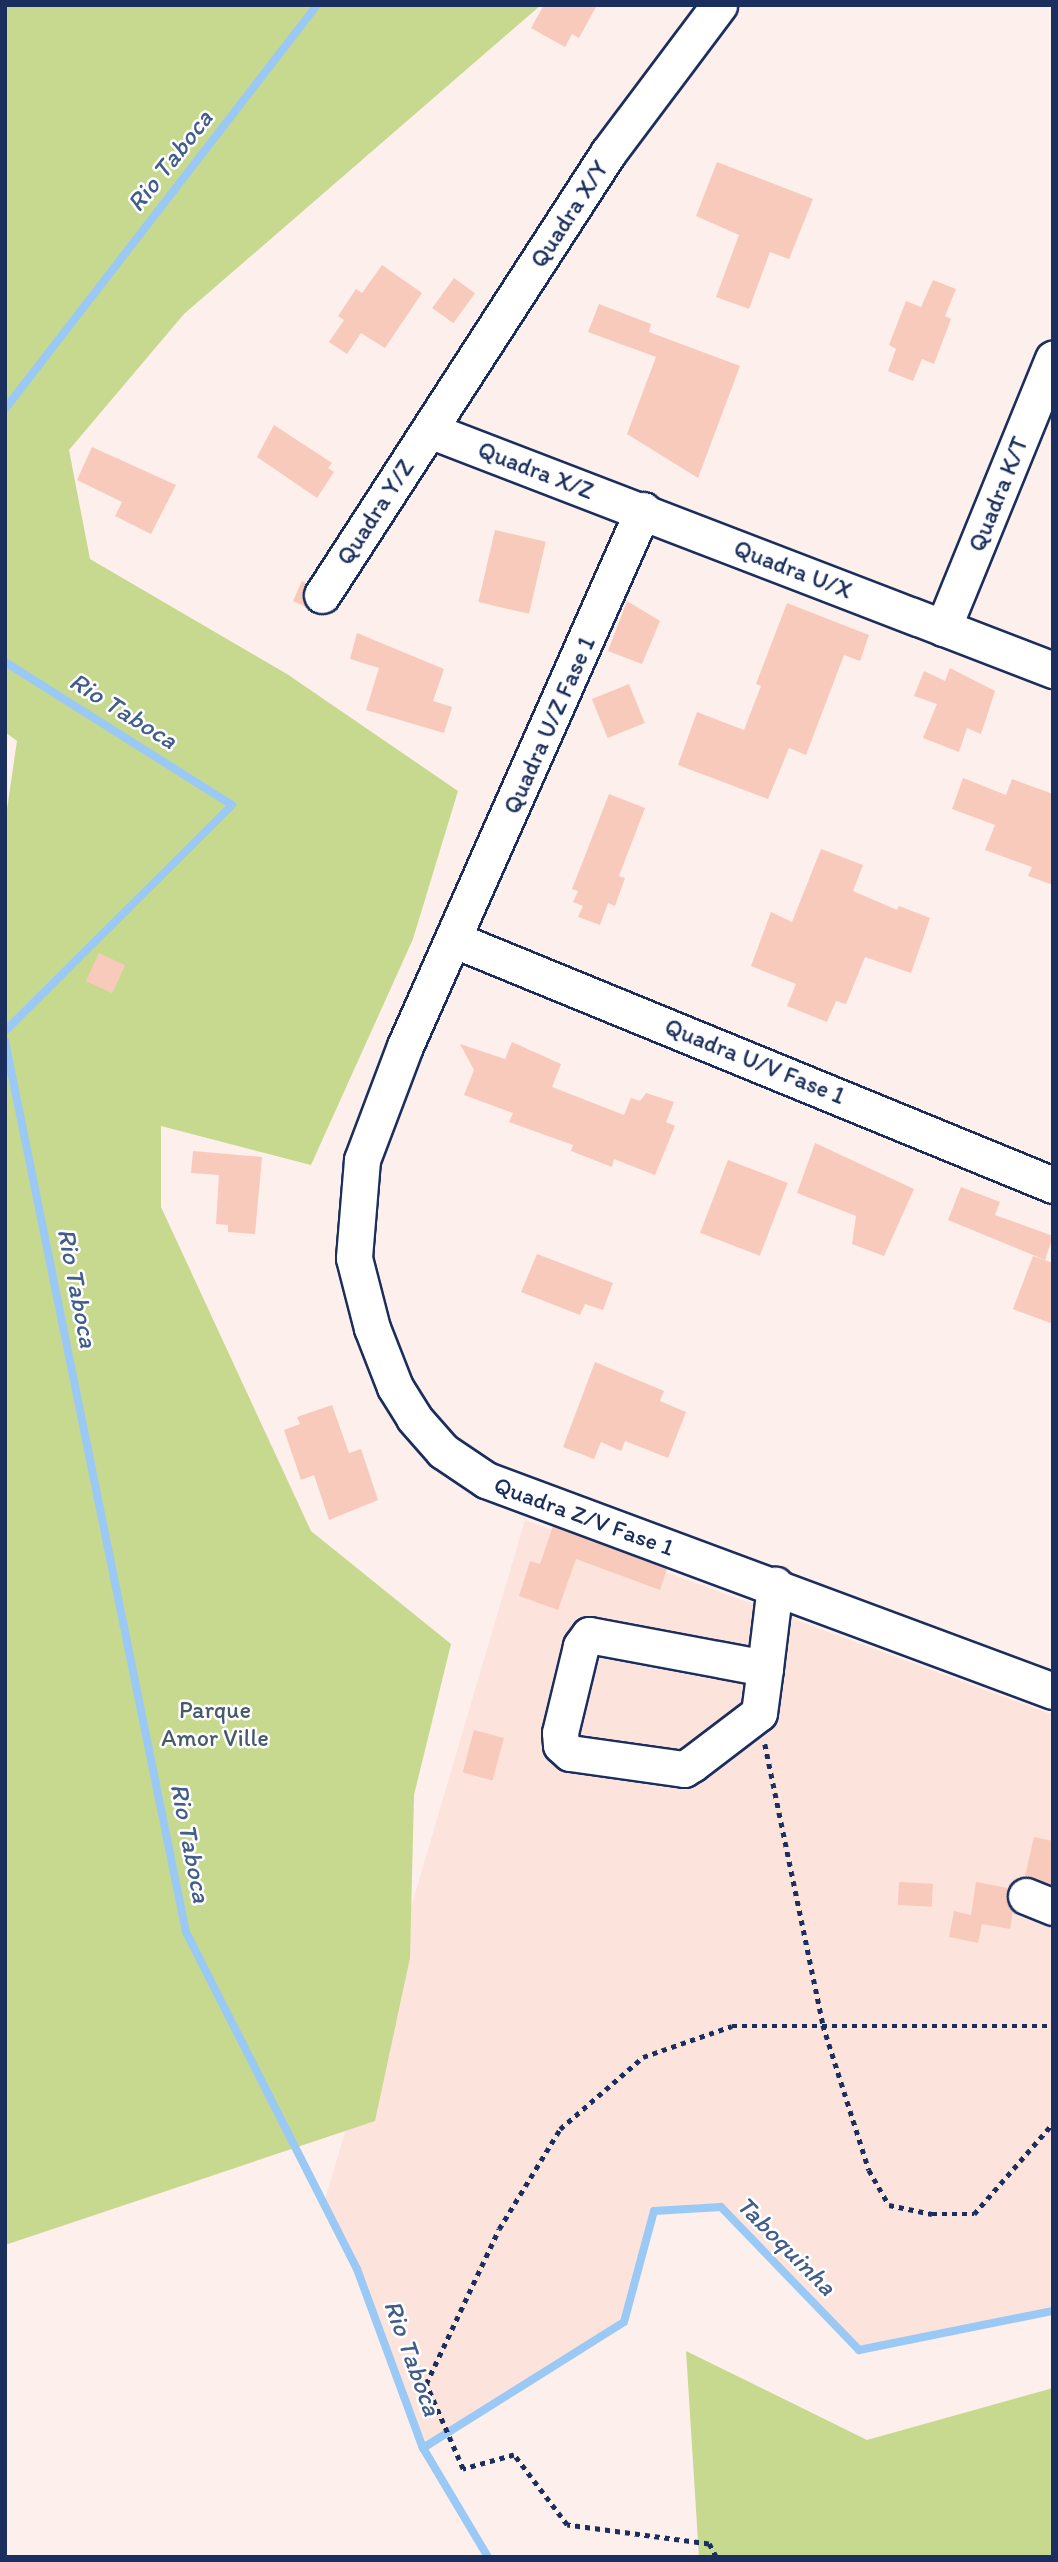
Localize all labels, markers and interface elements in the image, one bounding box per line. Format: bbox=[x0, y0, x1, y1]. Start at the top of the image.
water label: Rio Taboca bbox=[121, 104, 219, 218]
street label: Quadra X/Y bbox=[524, 155, 614, 273]
street label: Quadra K/T bbox=[962, 432, 1034, 556]
street label: Quadra X/Z bbox=[474, 435, 598, 505]
street label: Quadra Y/Z bbox=[330, 454, 420, 570]
street label: Quadra U/X bbox=[730, 533, 856, 605]
street label: Quadra U/Z Fase 1 bbox=[497, 632, 601, 818]
water label: Rio Taboca bbox=[64, 666, 182, 756]
street label: Quadra U/V Fase 1 bbox=[661, 1012, 849, 1110]
water label: Rio Taboca bbox=[50, 1227, 104, 1349]
street label: Quadra Z/V Fase 1 bbox=[490, 1470, 678, 1562]
park label: Parque Amor Ville bbox=[161, 1696, 269, 1752]
water label: Rio Taboca bbox=[163, 1782, 217, 1904]
water label: Taboquinha bbox=[730, 2190, 842, 2302]
water label: Rio Taboca bbox=[377, 2297, 447, 2419]

